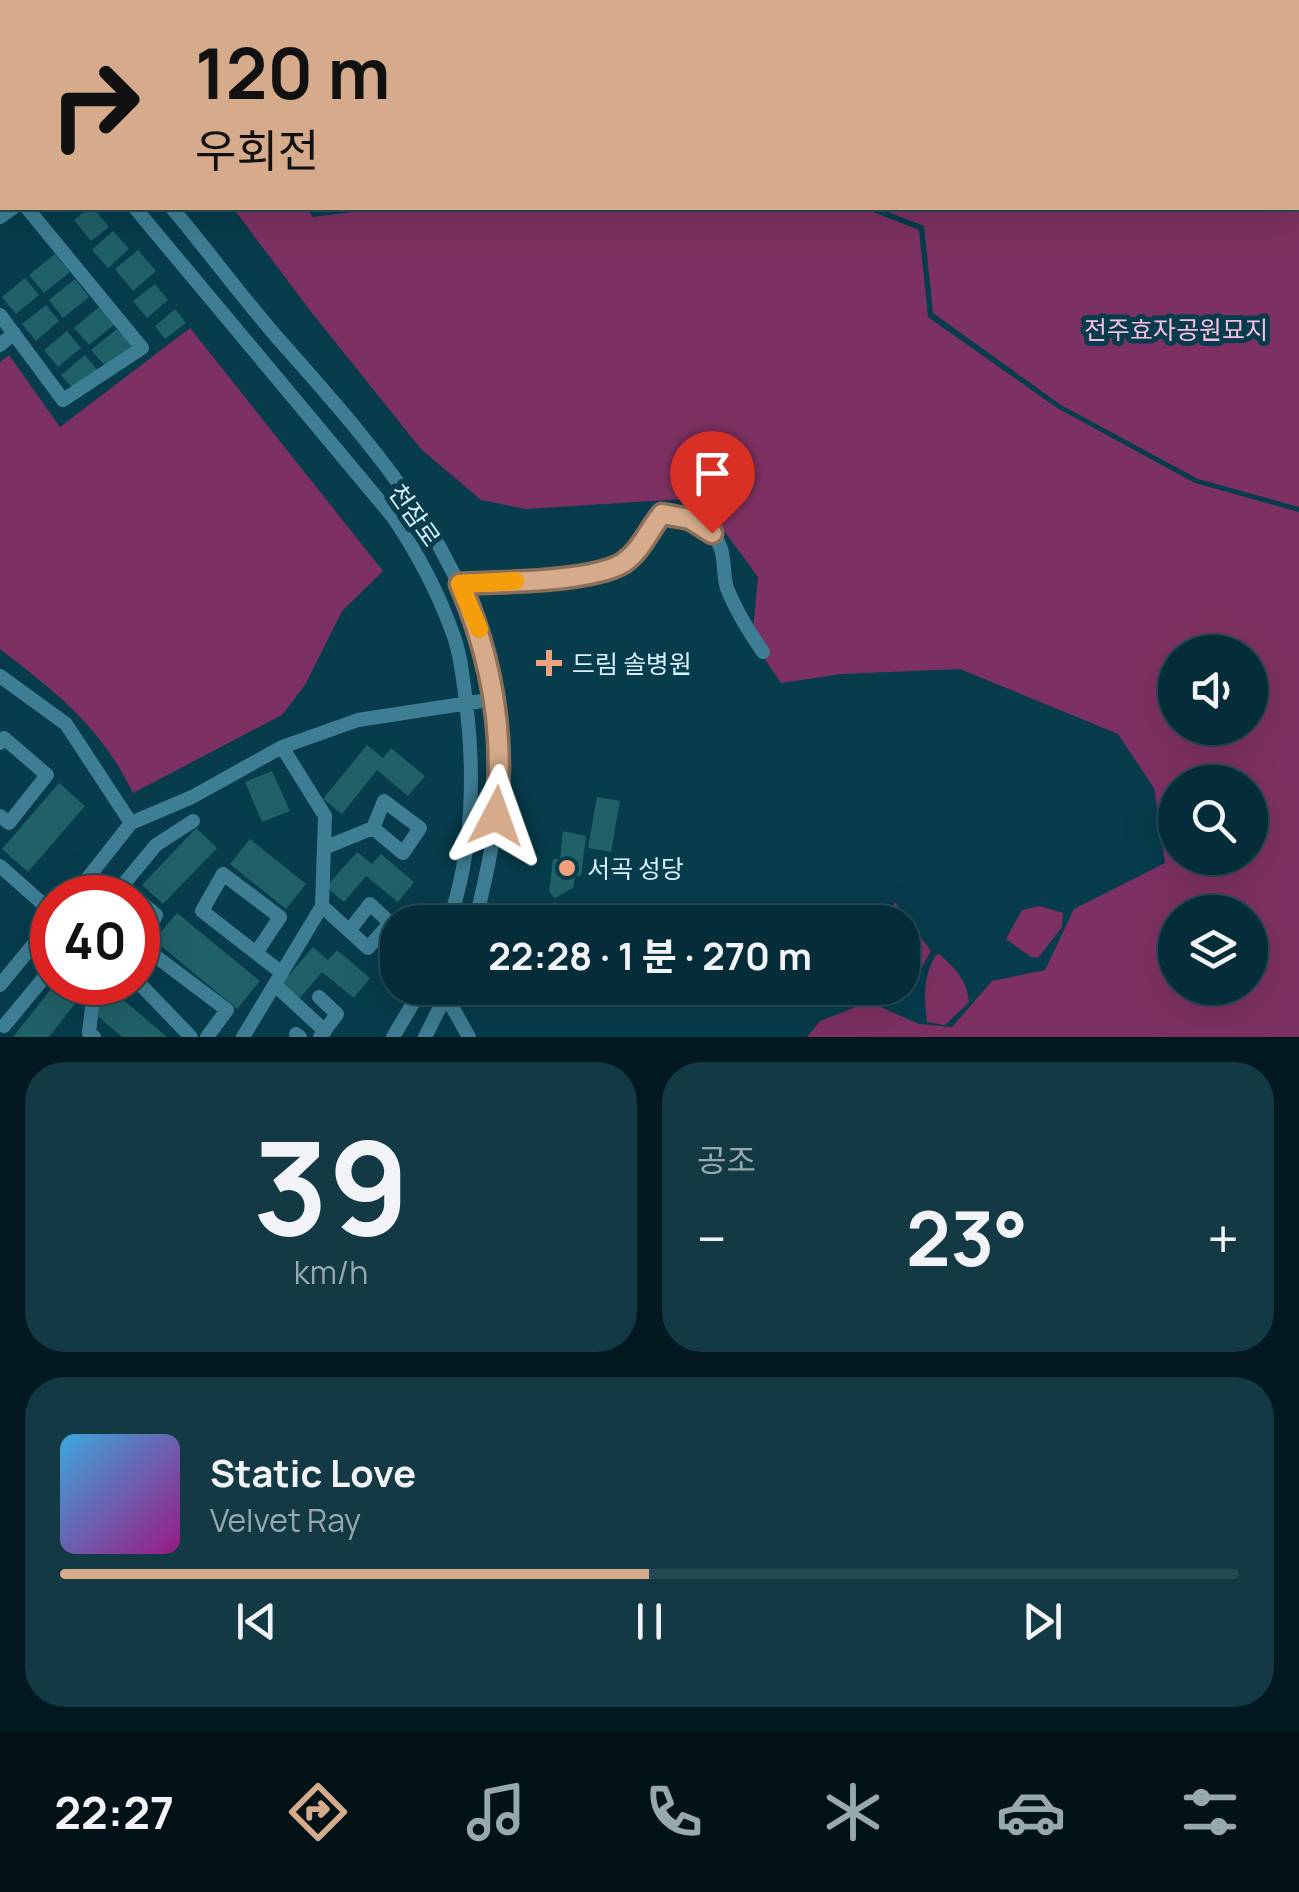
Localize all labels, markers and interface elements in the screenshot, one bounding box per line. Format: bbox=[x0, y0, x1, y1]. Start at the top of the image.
text: 120 m bbox=[195, 24, 390, 120]
icon: right bbox=[30, 40, 160, 170]
text: 우회전 bbox=[195, 119, 319, 181]
park label: 전주효자공원묘지 bbox=[1084, 312, 1268, 347]
pin bbox=[670, 431, 755, 534]
icon: arrive bbox=[685, 446, 740, 501]
street label: 천잠로 bbox=[381, 477, 449, 553]
map controls bbox=[1158, 635, 1268, 1005]
button: sound bbox=[1158, 635, 1268, 745]
place label: 드림 솔병원 bbox=[572, 646, 692, 681]
marker: 드림 솔병원 bbox=[536, 650, 562, 676]
position arrow bbox=[444, 764, 548, 868]
button: search bbox=[1158, 765, 1268, 875]
place label: 서곡 성당 bbox=[587, 851, 684, 886]
marker: 서곡 성당 bbox=[556, 857, 578, 879]
speed limit sign: 40 bbox=[30, 875, 160, 1005]
button: layers bbox=[1158, 895, 1268, 1005]
text: 22:28 · 1 분 · 270 m bbox=[488, 929, 812, 981]
text: 39 bbox=[253, 1096, 409, 1274]
text: 공조 bbox=[697, 1138, 756, 1182]
text: 23° bbox=[906, 1186, 1028, 1289]
text: − bbox=[697, 1200, 727, 1276]
text: + bbox=[1207, 1200, 1239, 1276]
text: km/h bbox=[294, 1250, 368, 1294]
text: Static Love bbox=[210, 1446, 416, 1498]
text: Velvet Ray bbox=[210, 1498, 361, 1542]
icon: previous bbox=[229, 1594, 284, 1649]
icon: pause bbox=[622, 1594, 677, 1649]
icon: next bbox=[1015, 1594, 1070, 1649]
icon: directions bbox=[283, 1777, 353, 1847]
icon: music bbox=[461, 1777, 531, 1847]
icon: phone bbox=[639, 1777, 709, 1847]
icon: climate bbox=[818, 1777, 888, 1847]
icon: car bbox=[996, 1777, 1066, 1847]
icon: filters bbox=[1175, 1777, 1245, 1847]
text: 22:27 bbox=[54, 1781, 174, 1843]

